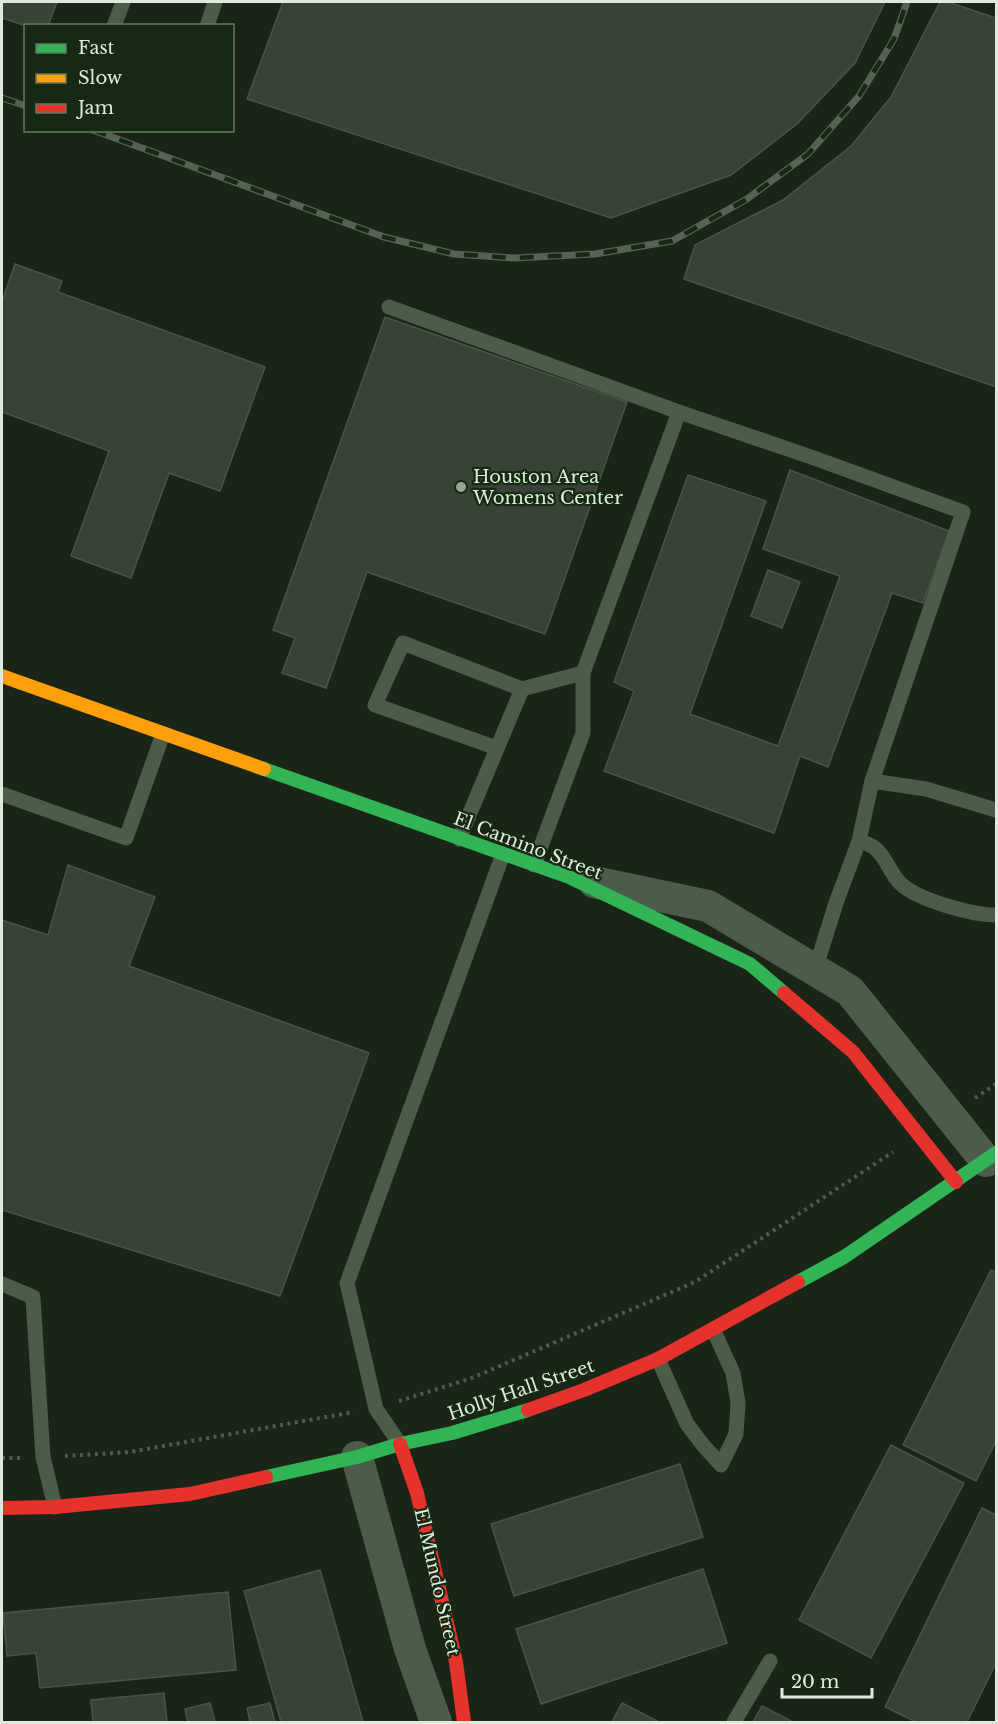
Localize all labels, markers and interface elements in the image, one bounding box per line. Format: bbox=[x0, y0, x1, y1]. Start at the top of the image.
legend bbox=[24, 24, 234, 132]
text: Fast bbox=[78, 37, 115, 59]
text: Slow bbox=[78, 67, 123, 89]
text: Jam bbox=[76, 97, 114, 119]
place label: Houston Area Womens Center bbox=[472, 466, 623, 509]
marker: Houston Area Womens Center bbox=[454, 480, 468, 494]
street label: El Camino Street bbox=[451, 808, 606, 885]
street label: Holly Hall Street bbox=[445, 1355, 597, 1425]
street label: El Mundo Street bbox=[409, 1506, 465, 1658]
scale bar bbox=[782, 1661, 872, 1699]
text: 20 m bbox=[791, 1671, 839, 1693]

